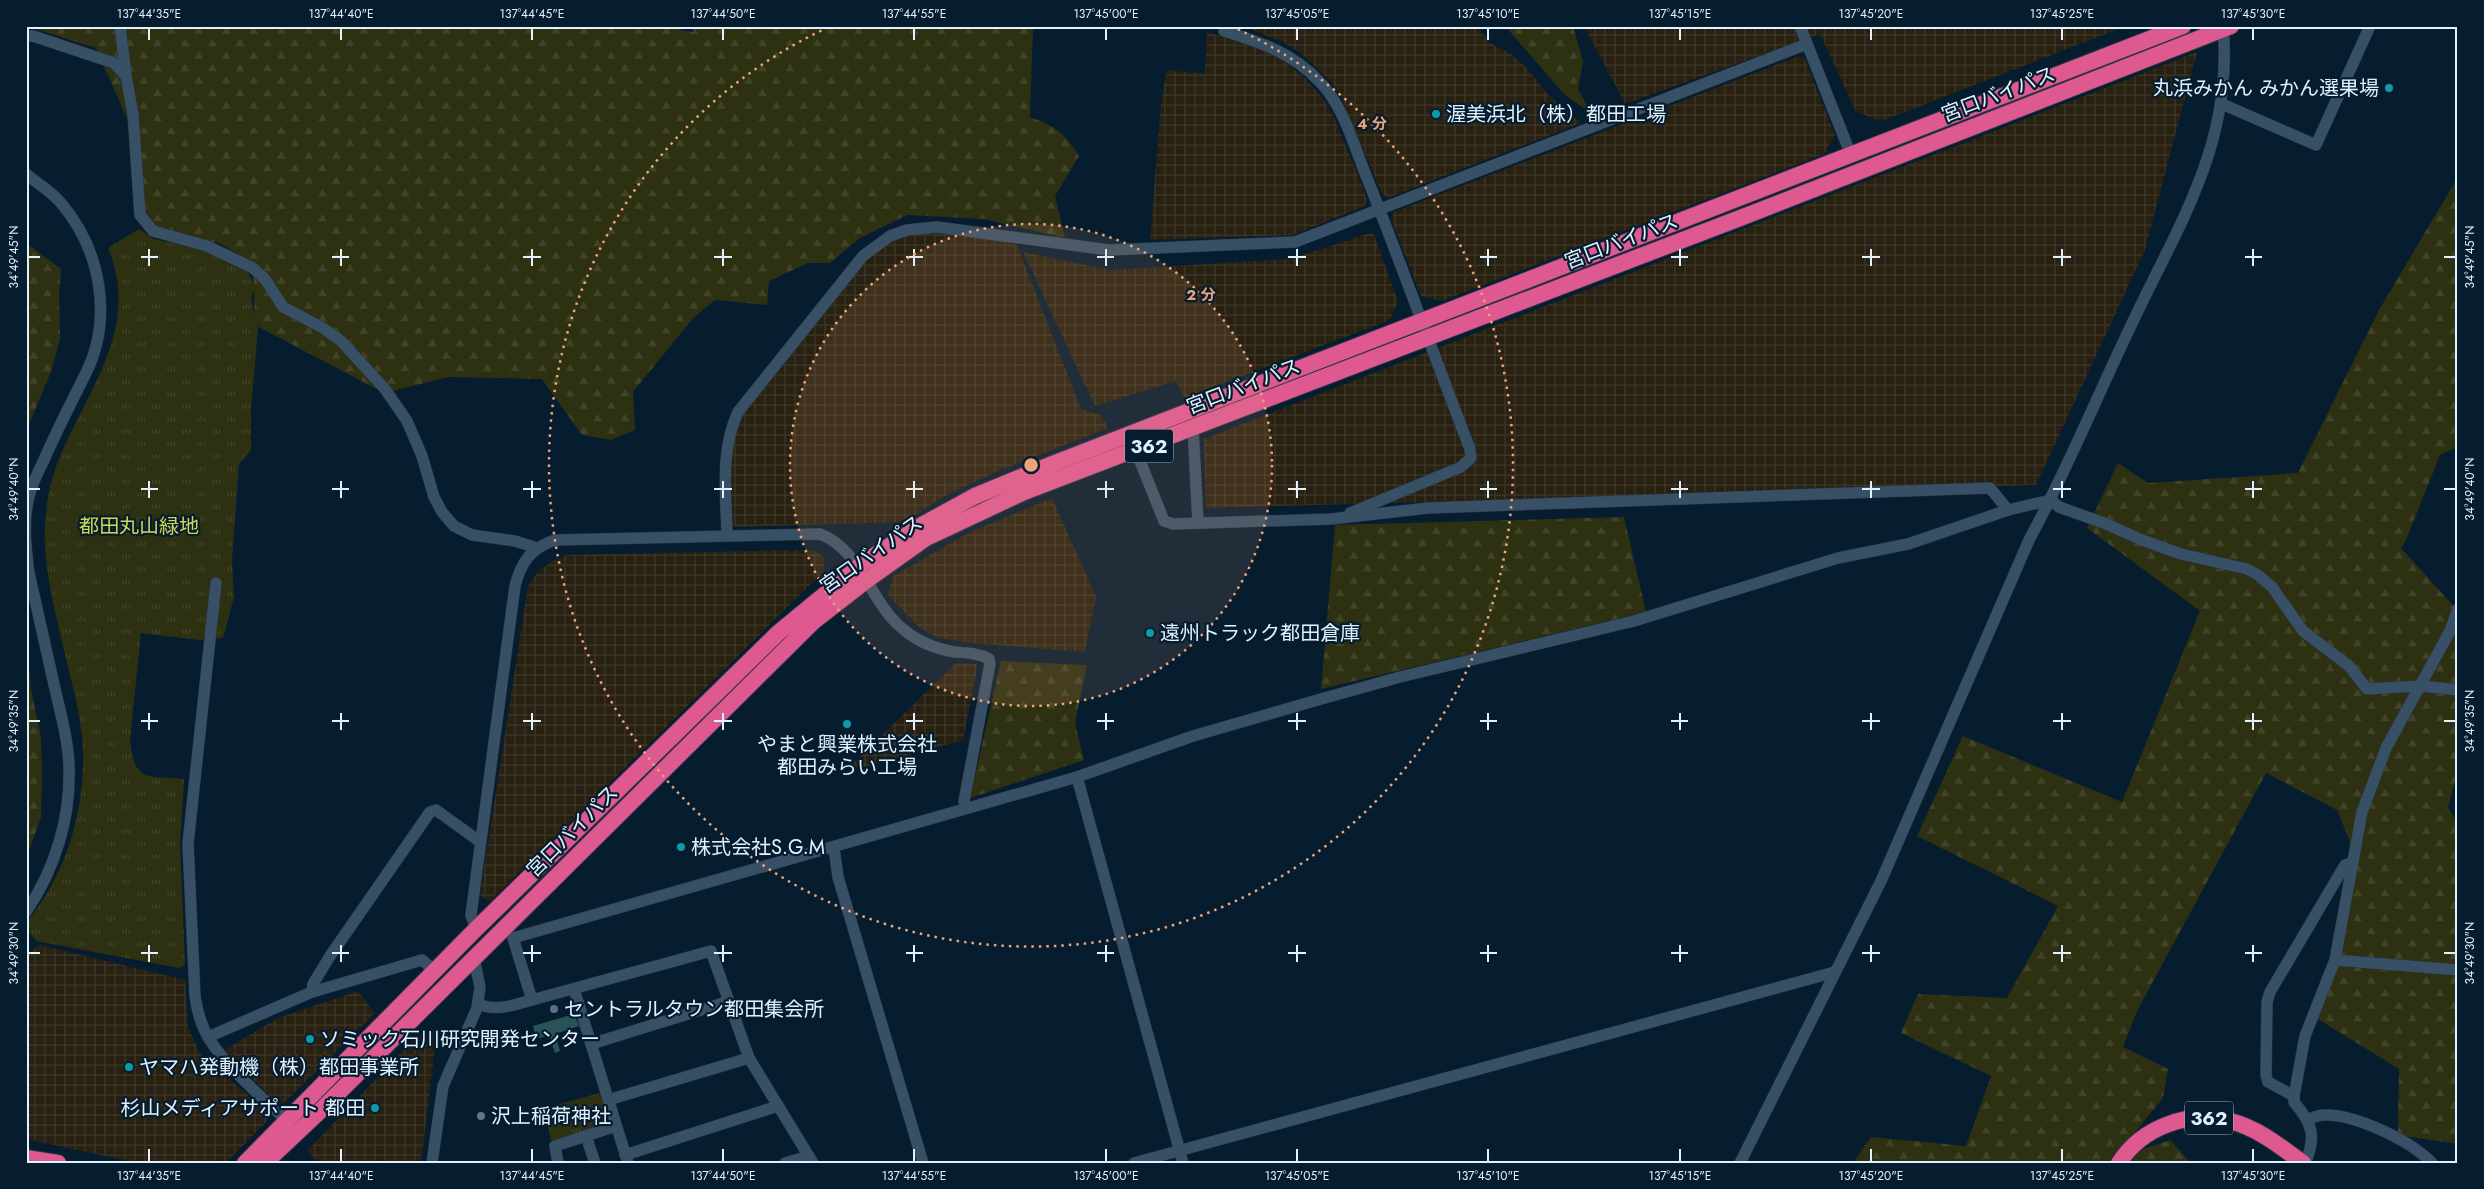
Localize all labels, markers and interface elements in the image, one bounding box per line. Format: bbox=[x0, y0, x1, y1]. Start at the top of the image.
text: 137°44'35"E bbox=[117, 5, 181, 23]
text: 137°44'40"E bbox=[308, 5, 374, 23]
text: 137°44'45"E bbox=[500, 5, 564, 23]
text: 137°44'50"E bbox=[691, 5, 755, 23]
text: 137°44'55"E bbox=[882, 5, 946, 23]
text: 137°45'00"E bbox=[1073, 5, 1139, 23]
text: 137°45'05"E bbox=[1265, 5, 1329, 23]
text: 137°45'10"E bbox=[1456, 5, 1520, 23]
text: 137°45'15"E bbox=[1649, 5, 1711, 23]
text: 137°45'20"E bbox=[1839, 5, 1903, 23]
text: 137°45'25"E bbox=[2030, 5, 2094, 23]
text: 137°45'30"E bbox=[2221, 5, 2285, 23]
street label: 宮口バイパス bbox=[1937, 59, 2059, 129]
place label: 丸浜みかん みかん選果場 bbox=[2153, 74, 2379, 103]
marker: 丸浜みかん みかん選果場 bbox=[2383, 82, 2395, 94]
place label: 渥美浜北（株）都田工場 bbox=[1446, 100, 1666, 129]
marker: 渥美浜北（株）都田工場 bbox=[1430, 108, 1442, 120]
text: 4 分 bbox=[1357, 113, 1387, 135]
street label: 宮口バイパス bbox=[1560, 206, 1682, 276]
text: 34°49'45"N bbox=[5, 226, 23, 288]
text: 34°49'45"N bbox=[2461, 226, 2479, 288]
text: 2 分 bbox=[1186, 284, 1216, 306]
street label: 宮口バイパス bbox=[1182, 351, 1304, 421]
road number: 362 bbox=[1125, 430, 1173, 462]
centre of rings bbox=[1022, 456, 1040, 474]
text: 34°49'40"N bbox=[5, 457, 23, 521]
text: 34°49'40"N bbox=[2461, 457, 2479, 521]
street label: 宮口バイパス bbox=[814, 508, 929, 601]
park label: 都田丸山緑地 bbox=[79, 512, 199, 541]
place label: 遠州トラック都田倉庫 bbox=[1160, 619, 1360, 648]
marker: 遠州トラック都田倉庫 bbox=[1144, 627, 1156, 639]
text: 34°49'35"N bbox=[5, 690, 23, 752]
text: 34°49'35"N bbox=[2461, 690, 2479, 752]
marker: やまと興業株式会社 都田みらい工場 bbox=[841, 718, 853, 730]
place label: やまと興業株式会社 都田みらい工場 bbox=[757, 730, 937, 782]
street label: 宮口バイパス bbox=[520, 779, 625, 884]
place label: 株式会社S.G.M bbox=[691, 833, 825, 862]
marker: 株式会社S.G.M bbox=[675, 841, 687, 853]
text: 34°49'30"N bbox=[5, 922, 23, 984]
text: 34°49'30"N bbox=[2461, 922, 2479, 984]
place label: セントラルタウン都田集会所 bbox=[564, 995, 824, 1024]
marker: セントラルタウン都田集会所 bbox=[548, 1003, 560, 1015]
place label: ソミック石川研究開発センター bbox=[320, 1025, 600, 1054]
marker: ソミック石川研究開発センター bbox=[304, 1033, 316, 1045]
place label: ヤマハ発動機（株）都田事業所 bbox=[139, 1053, 419, 1082]
marker: ヤマハ発動機（株）都田事業所 bbox=[123, 1061, 135, 1073]
place label: 杉山メディアサポート 都田 bbox=[120, 1094, 365, 1123]
marker: 杉山メディアサポート 都田 bbox=[369, 1102, 381, 1114]
place label: 沢上稲荷神社 bbox=[491, 1102, 611, 1131]
road number: 362 bbox=[2185, 1102, 2233, 1134]
marker: 沢上稲荷神社 bbox=[475, 1110, 487, 1122]
text: 137°44'35"E bbox=[117, 1167, 181, 1185]
text: 137°44'40"E bbox=[308, 1167, 374, 1185]
text: 137°44'45"E bbox=[500, 1167, 564, 1185]
text: 137°44'50"E bbox=[691, 1167, 755, 1185]
text: 137°44'55"E bbox=[882, 1167, 946, 1185]
text: 137°45'00"E bbox=[1073, 1167, 1139, 1185]
text: 137°45'05"E bbox=[1265, 1167, 1329, 1185]
text: 137°45'10"E bbox=[1456, 1167, 1520, 1185]
text: 137°45'15"E bbox=[1649, 1167, 1711, 1185]
text: 137°45'20"E bbox=[1839, 1167, 1903, 1185]
text: 137°45'25"E bbox=[2030, 1167, 2094, 1185]
text: 137°45'30"E bbox=[2221, 1167, 2285, 1185]

